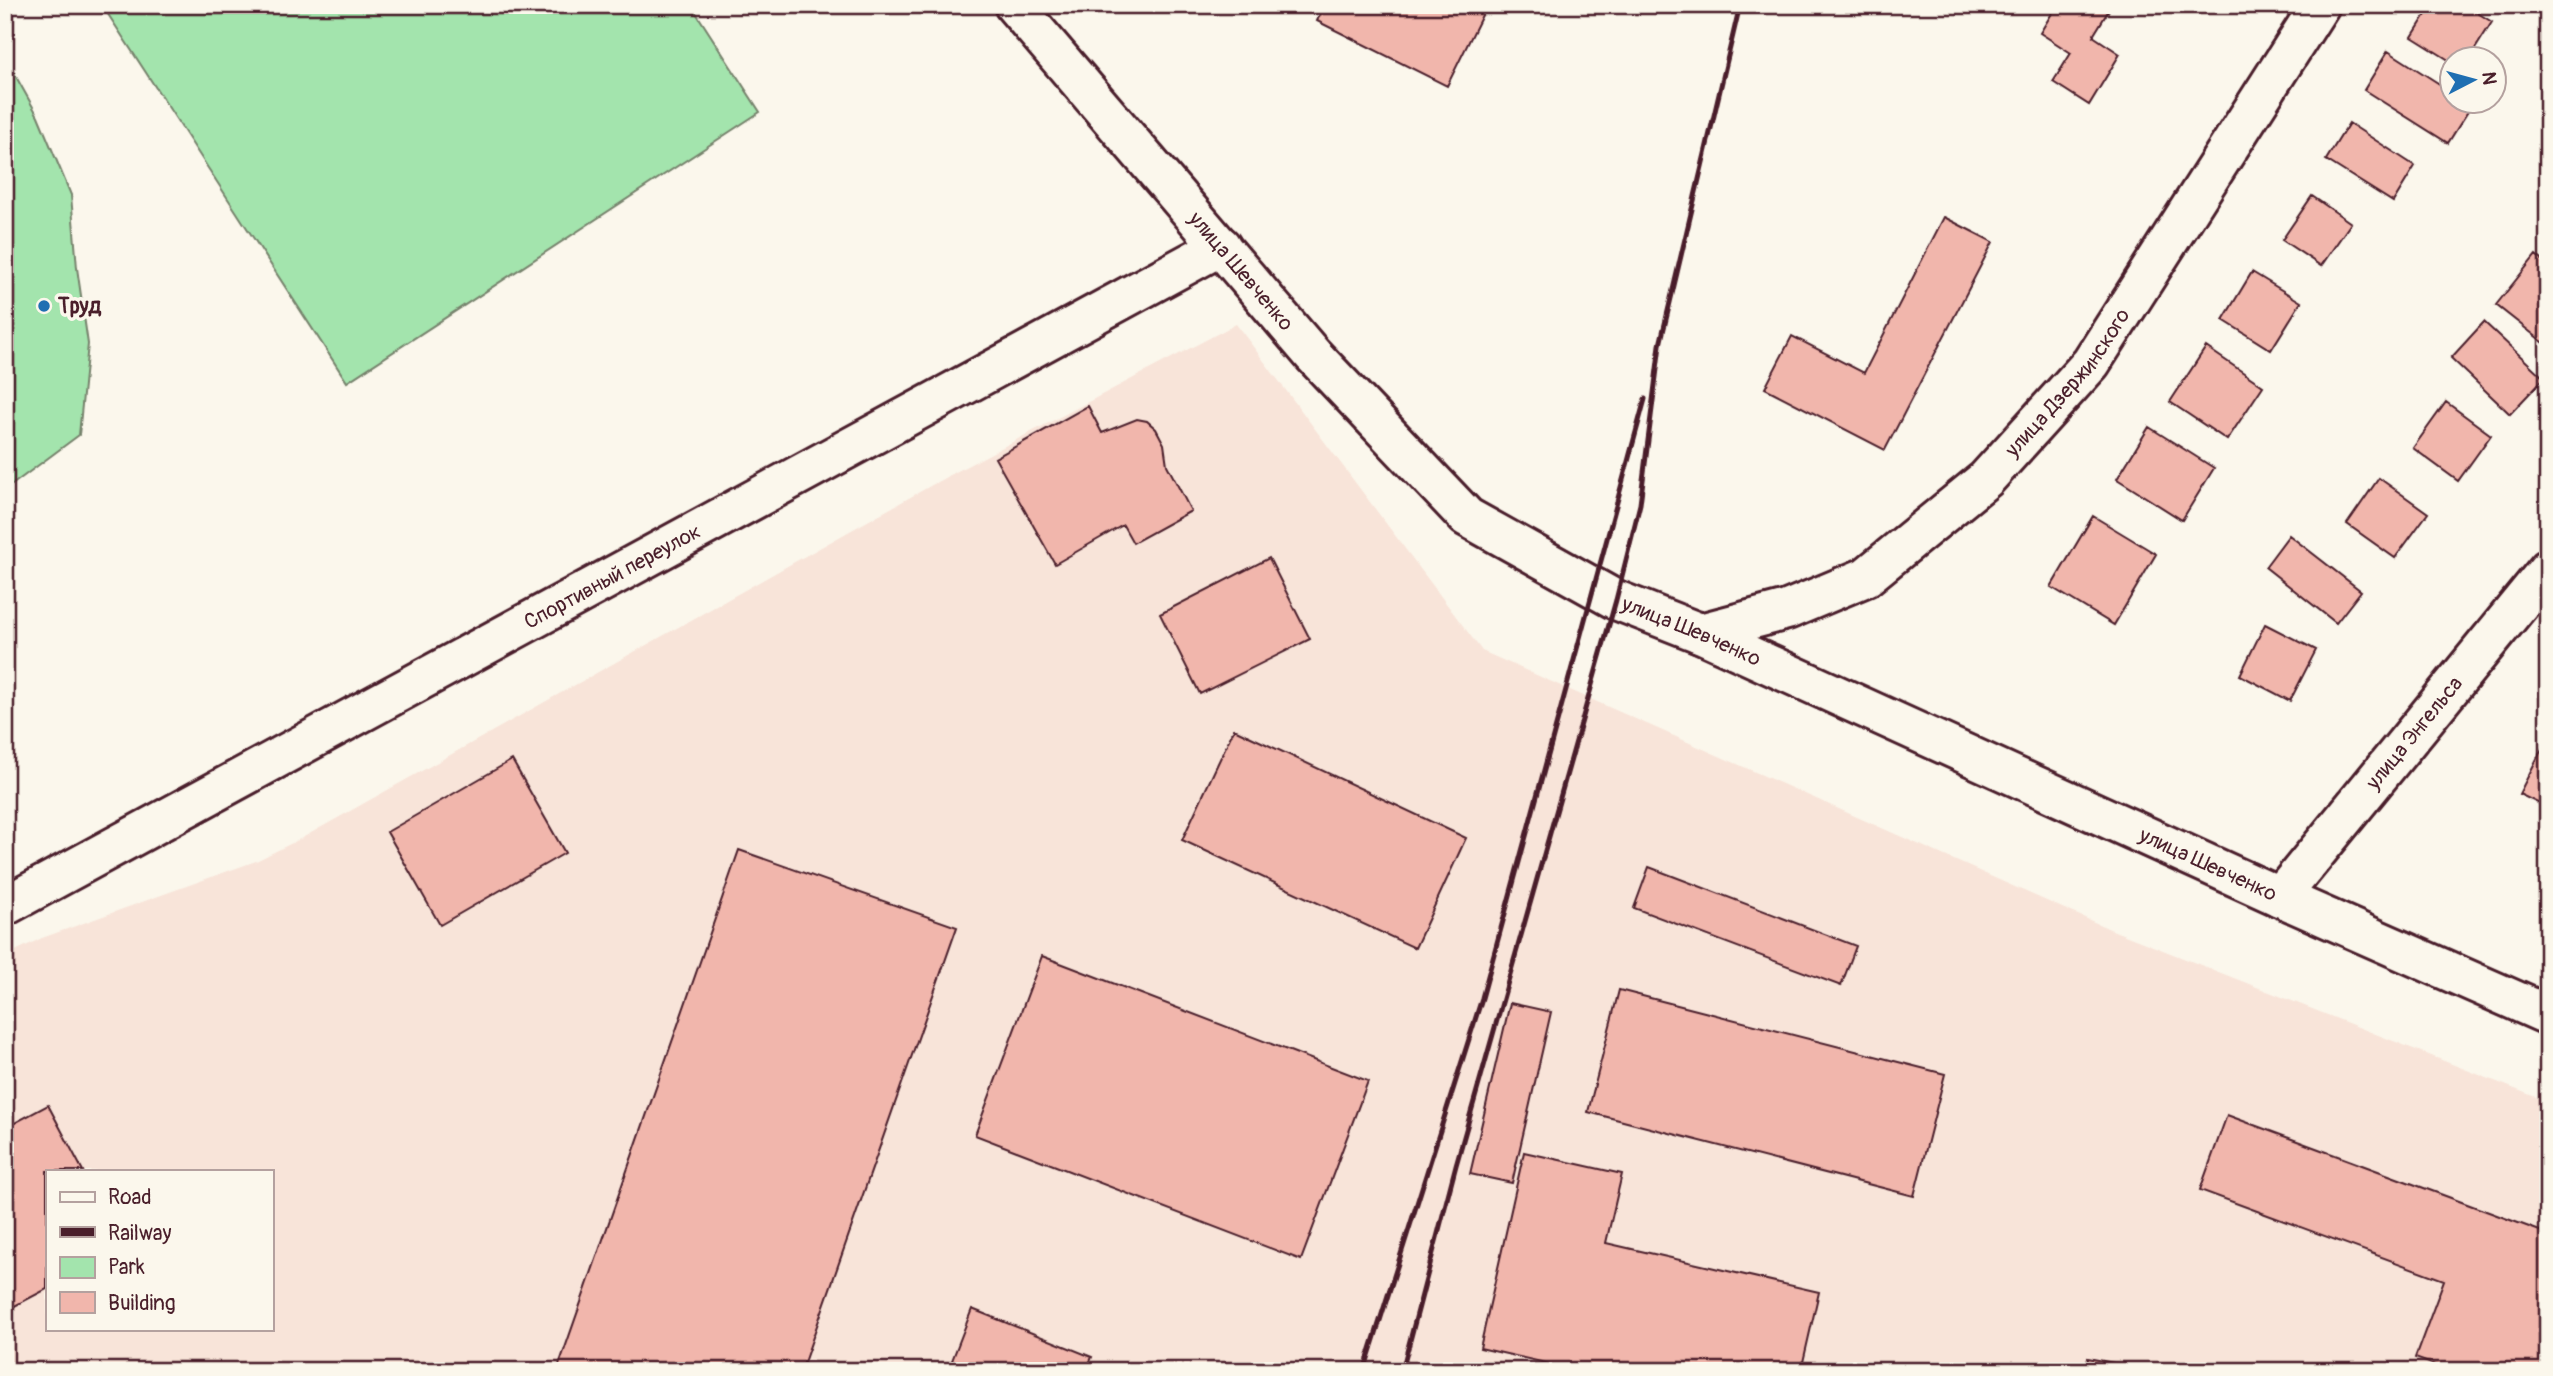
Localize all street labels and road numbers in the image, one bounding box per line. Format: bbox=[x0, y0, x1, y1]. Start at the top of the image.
street label: улица Шевченко bbox=[1182, 205, 1300, 336]
street label: улица Дзержинского bbox=[1998, 303, 2136, 463]
street label: Спортивный переулок bbox=[519, 517, 706, 635]
street label: улица Шевченко bbox=[1617, 590, 1765, 672]
street label: улица Энгельса bbox=[2359, 671, 2468, 796]
street label: улица Шевченко bbox=[2134, 821, 2281, 907]

